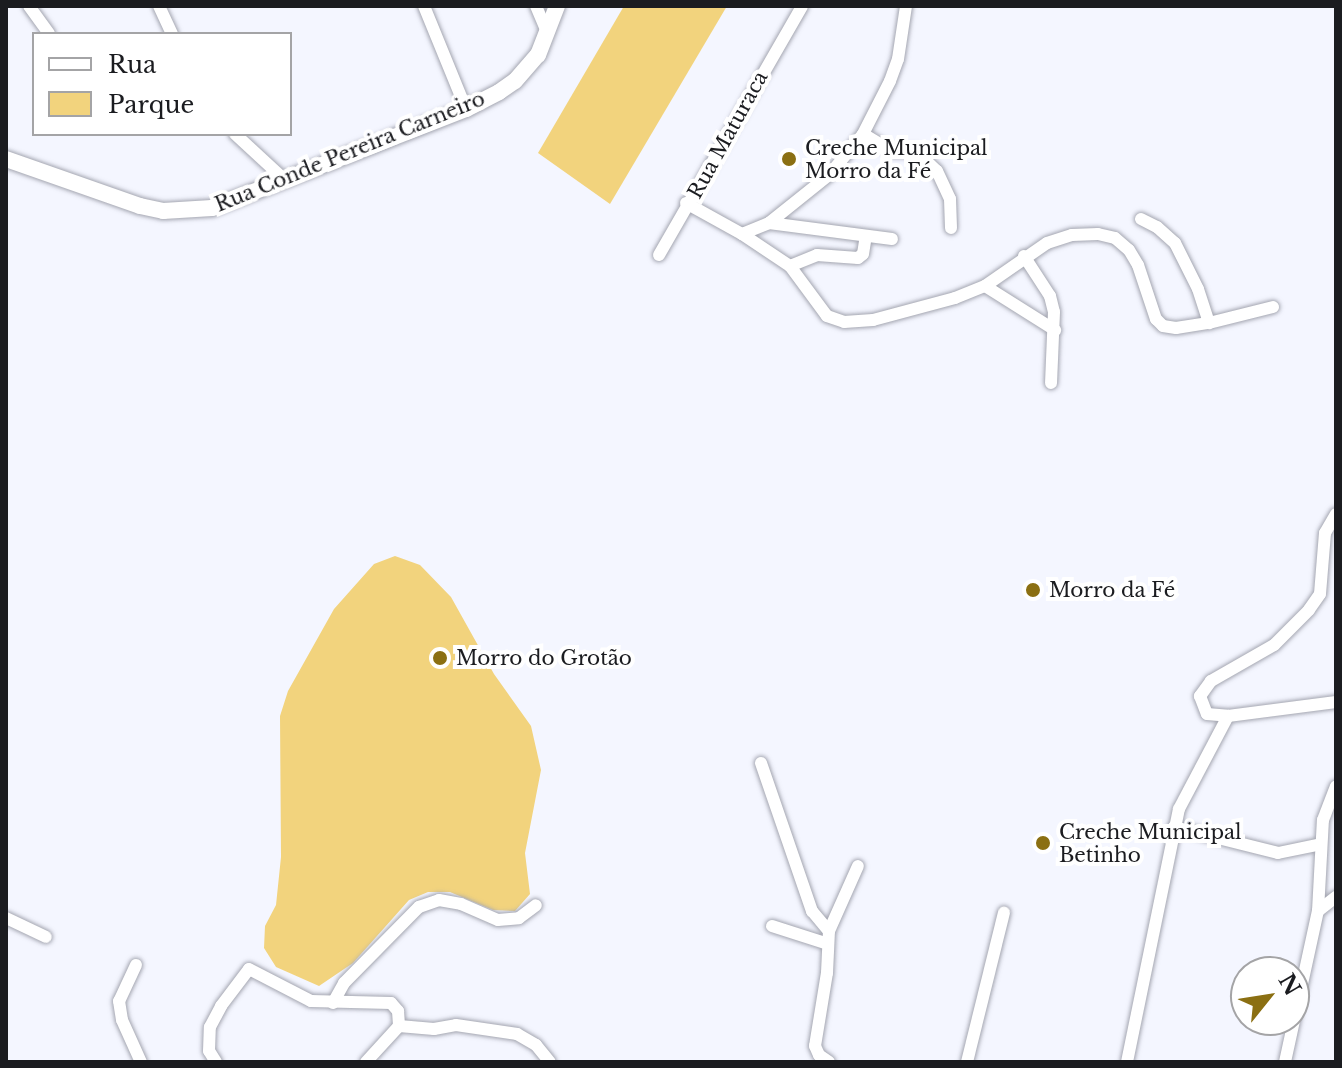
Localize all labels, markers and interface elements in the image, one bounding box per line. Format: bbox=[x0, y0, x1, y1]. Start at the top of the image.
legend bbox=[32, 32, 292, 136]
text: Rua bbox=[108, 50, 156, 79]
street label: Rua Maturaca bbox=[683, 67, 773, 203]
street label: Rua Conde Pereira Carneiro bbox=[211, 87, 489, 217]
text: Parque bbox=[108, 90, 194, 119]
place label: Creche Municipal Morro da Fé bbox=[805, 136, 988, 183]
marker: Creche Municipal Morro da Fé bbox=[780, 150, 798, 168]
place label: Morro da Fé bbox=[1049, 578, 1175, 602]
marker: Morro da Fé bbox=[1024, 581, 1042, 599]
place label: Morro do Grotão bbox=[456, 646, 632, 670]
marker: Morro do Grotão bbox=[431, 649, 449, 667]
place label: Creche Municipal Betinho bbox=[1059, 820, 1242, 867]
marker: Creche Municipal Betinho bbox=[1034, 834, 1052, 852]
north arrow bbox=[1230, 956, 1310, 1036]
text: N bbox=[1273, 969, 1306, 1000]

